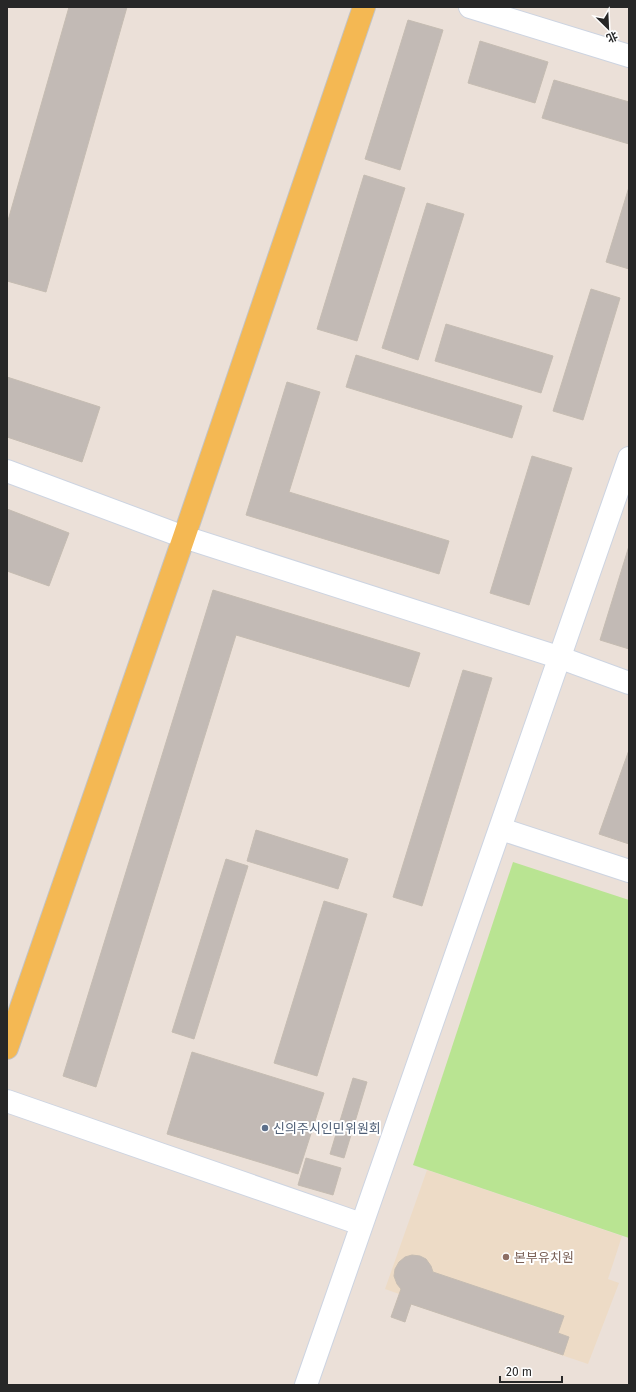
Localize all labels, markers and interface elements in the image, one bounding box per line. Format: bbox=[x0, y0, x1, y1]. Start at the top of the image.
north arrow bbox=[588, 8, 628, 48]
text: 北 bbox=[604, 29, 620, 45]
place label: 신의주시인민위원회 bbox=[273, 1121, 381, 1136]
marker: 신의주시인민위원회 bbox=[260, 1123, 270, 1133]
place label: 본부유치원 bbox=[514, 1250, 574, 1265]
marker: 본부유치원 bbox=[501, 1252, 511, 1262]
scale bar bbox=[500, 1358, 562, 1384]
text: 20 m bbox=[506, 1365, 532, 1379]

